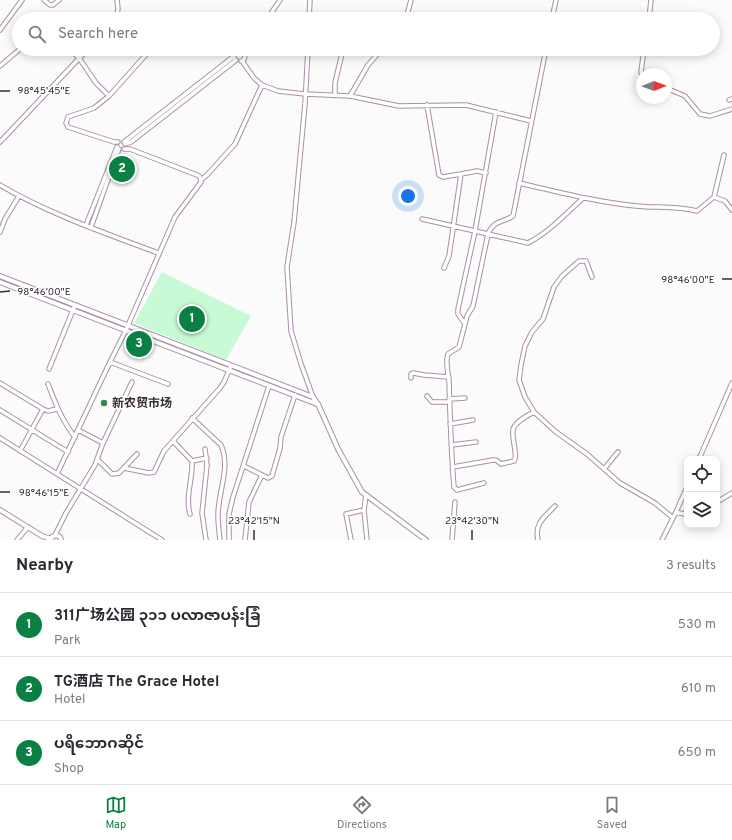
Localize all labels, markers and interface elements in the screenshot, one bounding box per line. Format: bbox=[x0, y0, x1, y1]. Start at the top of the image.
search box bbox=[12, 12, 720, 56]
icon: search bbox=[26, 23, 48, 45]
text: Search here bbox=[58, 25, 138, 44]
north arrow bbox=[636, 68, 672, 104]
text: 98°45'45"E bbox=[17, 85, 71, 98]
pin: 2 bbox=[109, 154, 135, 184]
your location bbox=[398, 186, 418, 206]
text: 98°46'00"E bbox=[661, 274, 715, 287]
text: 98°46'00"E bbox=[17, 286, 71, 299]
pin: 1 bbox=[179, 304, 205, 334]
pin: 3 bbox=[126, 329, 152, 359]
place label: 新农贸市场 bbox=[112, 396, 172, 412]
marker: 新农贸市场 bbox=[99, 398, 109, 408]
map controls bbox=[684, 456, 720, 528]
button: locate bbox=[684, 456, 720, 492]
text: 98°46'15"E bbox=[19, 487, 69, 500]
button: layers bbox=[684, 492, 720, 528]
text: 23°42'15"N bbox=[228, 515, 280, 528]
text: 23°42'30"N bbox=[445, 515, 499, 528]
text: Nearby bbox=[16, 555, 73, 577]
text: 3 results bbox=[666, 558, 716, 574]
text: 311广场公园 ၃၁၁ ပလာဇာပန်းခြံ bbox=[54, 607, 261, 626]
text: 1 bbox=[26, 617, 32, 633]
text: 530 m bbox=[678, 617, 716, 633]
text: Park bbox=[54, 633, 81, 649]
text: TG酒店 The Grace Hotel bbox=[54, 673, 219, 692]
text: 2 bbox=[25, 681, 33, 697]
text: 610 m bbox=[681, 681, 716, 697]
text: Hotel bbox=[54, 692, 85, 708]
text: ပရိဘောဂဆိုင် bbox=[54, 735, 144, 754]
text: 3 bbox=[25, 745, 33, 761]
text: 650 m bbox=[678, 745, 716, 761]
text: Shop bbox=[54, 761, 84, 777]
tab: Map bbox=[105, 794, 127, 832]
tab: Directions bbox=[337, 794, 387, 832]
tab: Saved bbox=[597, 794, 627, 832]

